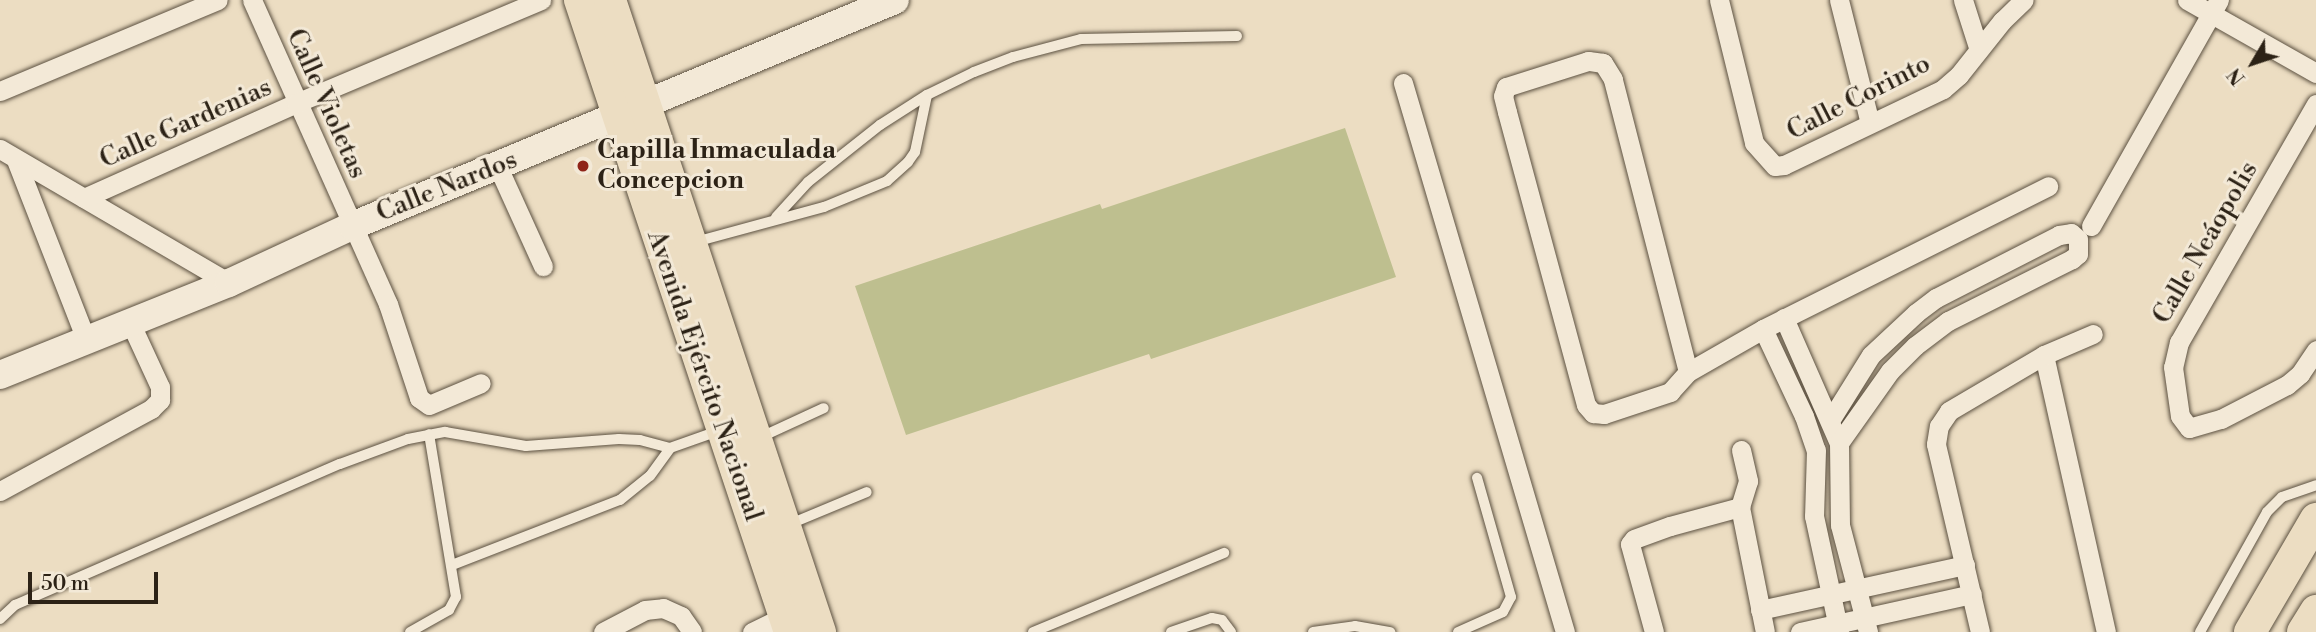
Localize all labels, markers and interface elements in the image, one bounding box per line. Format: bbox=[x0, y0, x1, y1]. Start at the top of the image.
street label: Calle Violetas bbox=[279, 24, 373, 184]
north arrow bbox=[2218, 28, 2288, 98]
street label: Calle Corinto bbox=[1782, 49, 1936, 147]
text: N bbox=[2223, 63, 2251, 90]
street label: Calle Gardenias bbox=[95, 72, 277, 176]
place label: Capilla Inmaculada Concepcion bbox=[597, 135, 836, 196]
street label: Calle Nardos bbox=[372, 145, 522, 229]
street label: Calle Neáopolis bbox=[2147, 156, 2265, 330]
marker: Capilla Inmaculada Concepcion bbox=[575, 158, 591, 174]
street label: Avenida Ejército Nacional bbox=[640, 227, 768, 525]
scale bar bbox=[32, 558, 161, 602]
text: 50 m bbox=[41, 571, 89, 597]

